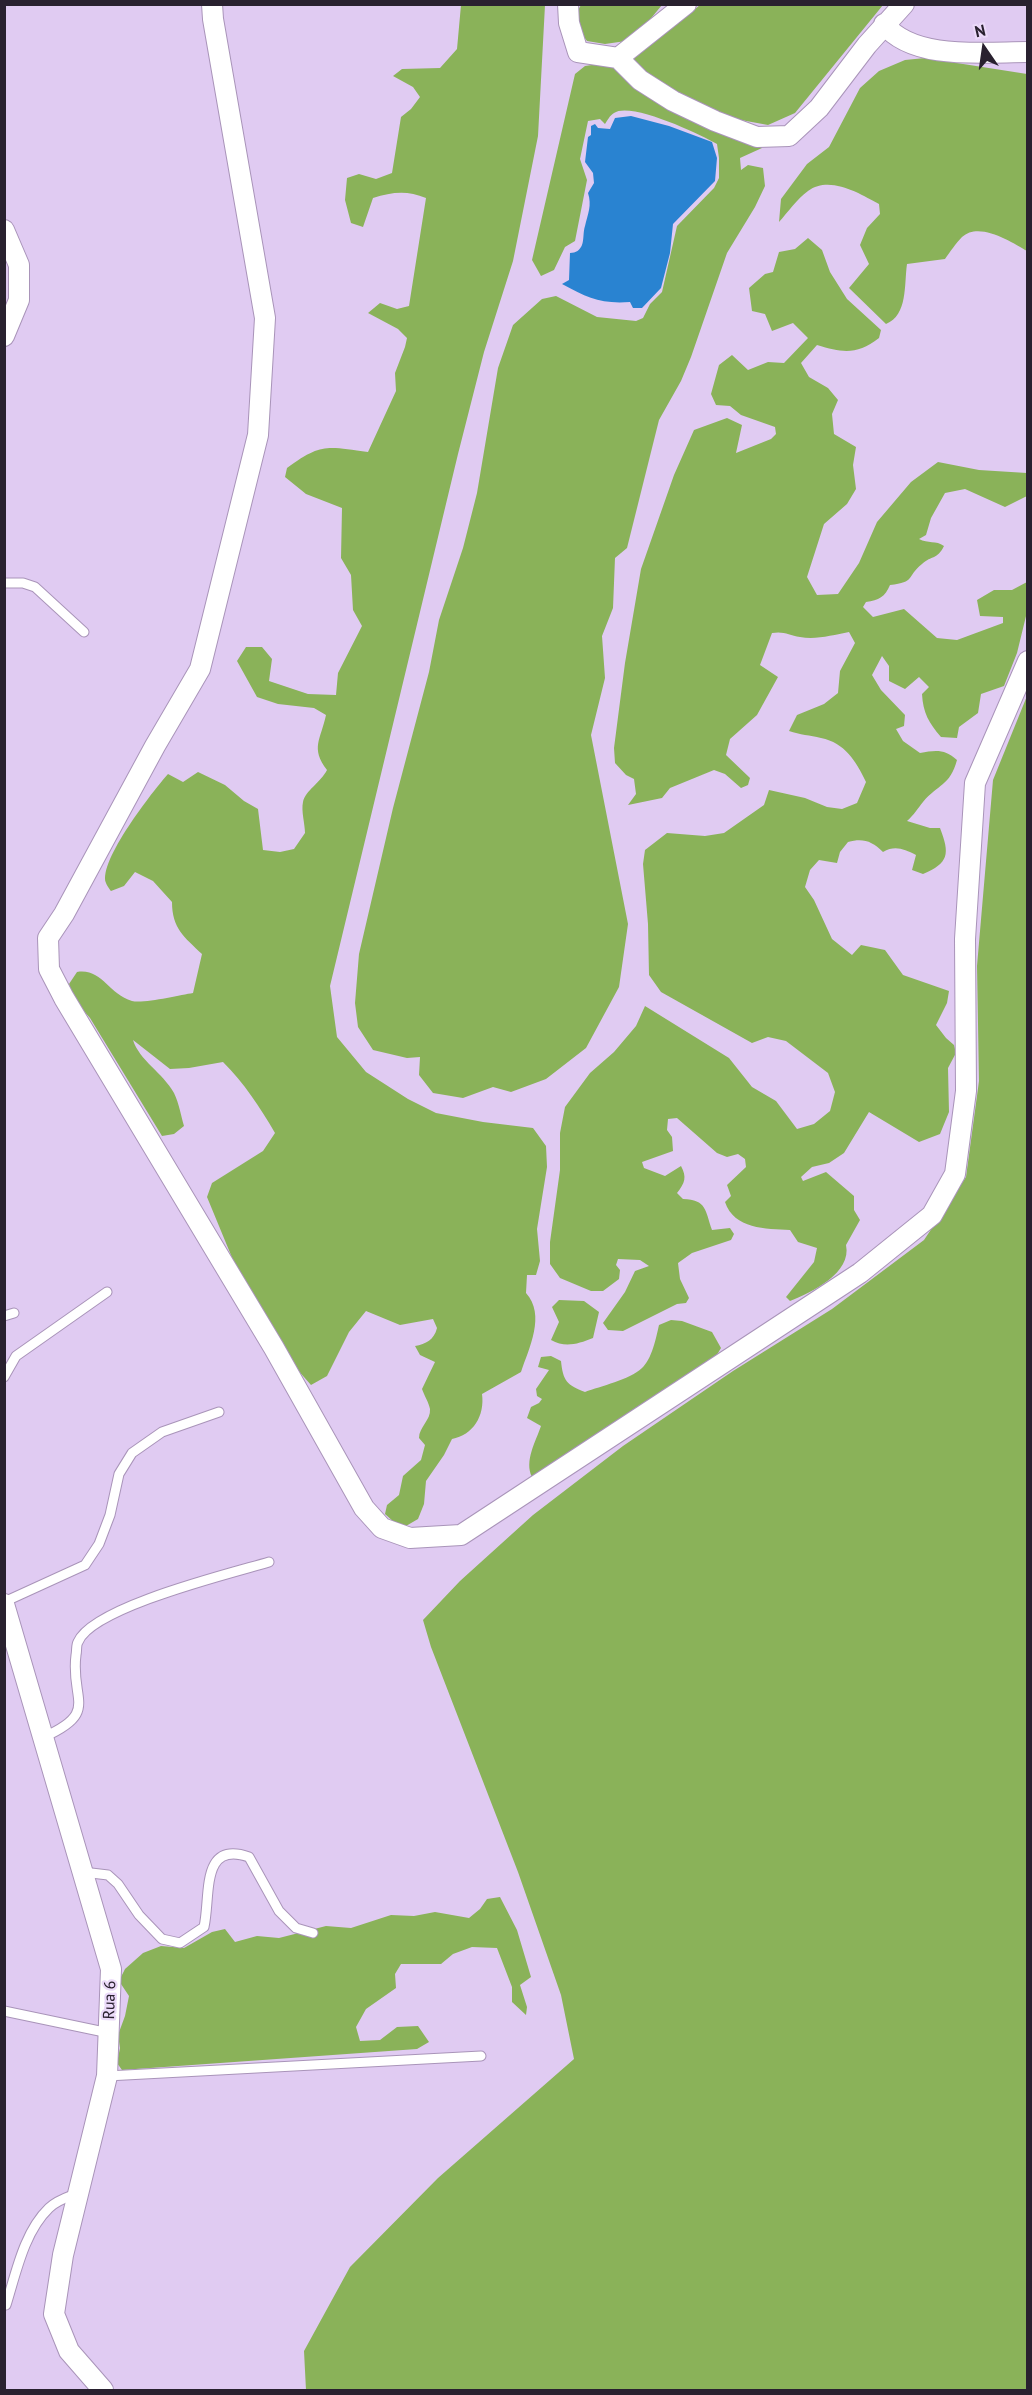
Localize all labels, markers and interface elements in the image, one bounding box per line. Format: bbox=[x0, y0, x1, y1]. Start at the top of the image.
north arrow bbox=[954, 18, 1014, 78]
text: N bbox=[973, 20, 987, 41]
street label: Rua 6 bbox=[100, 1980, 120, 2020]

